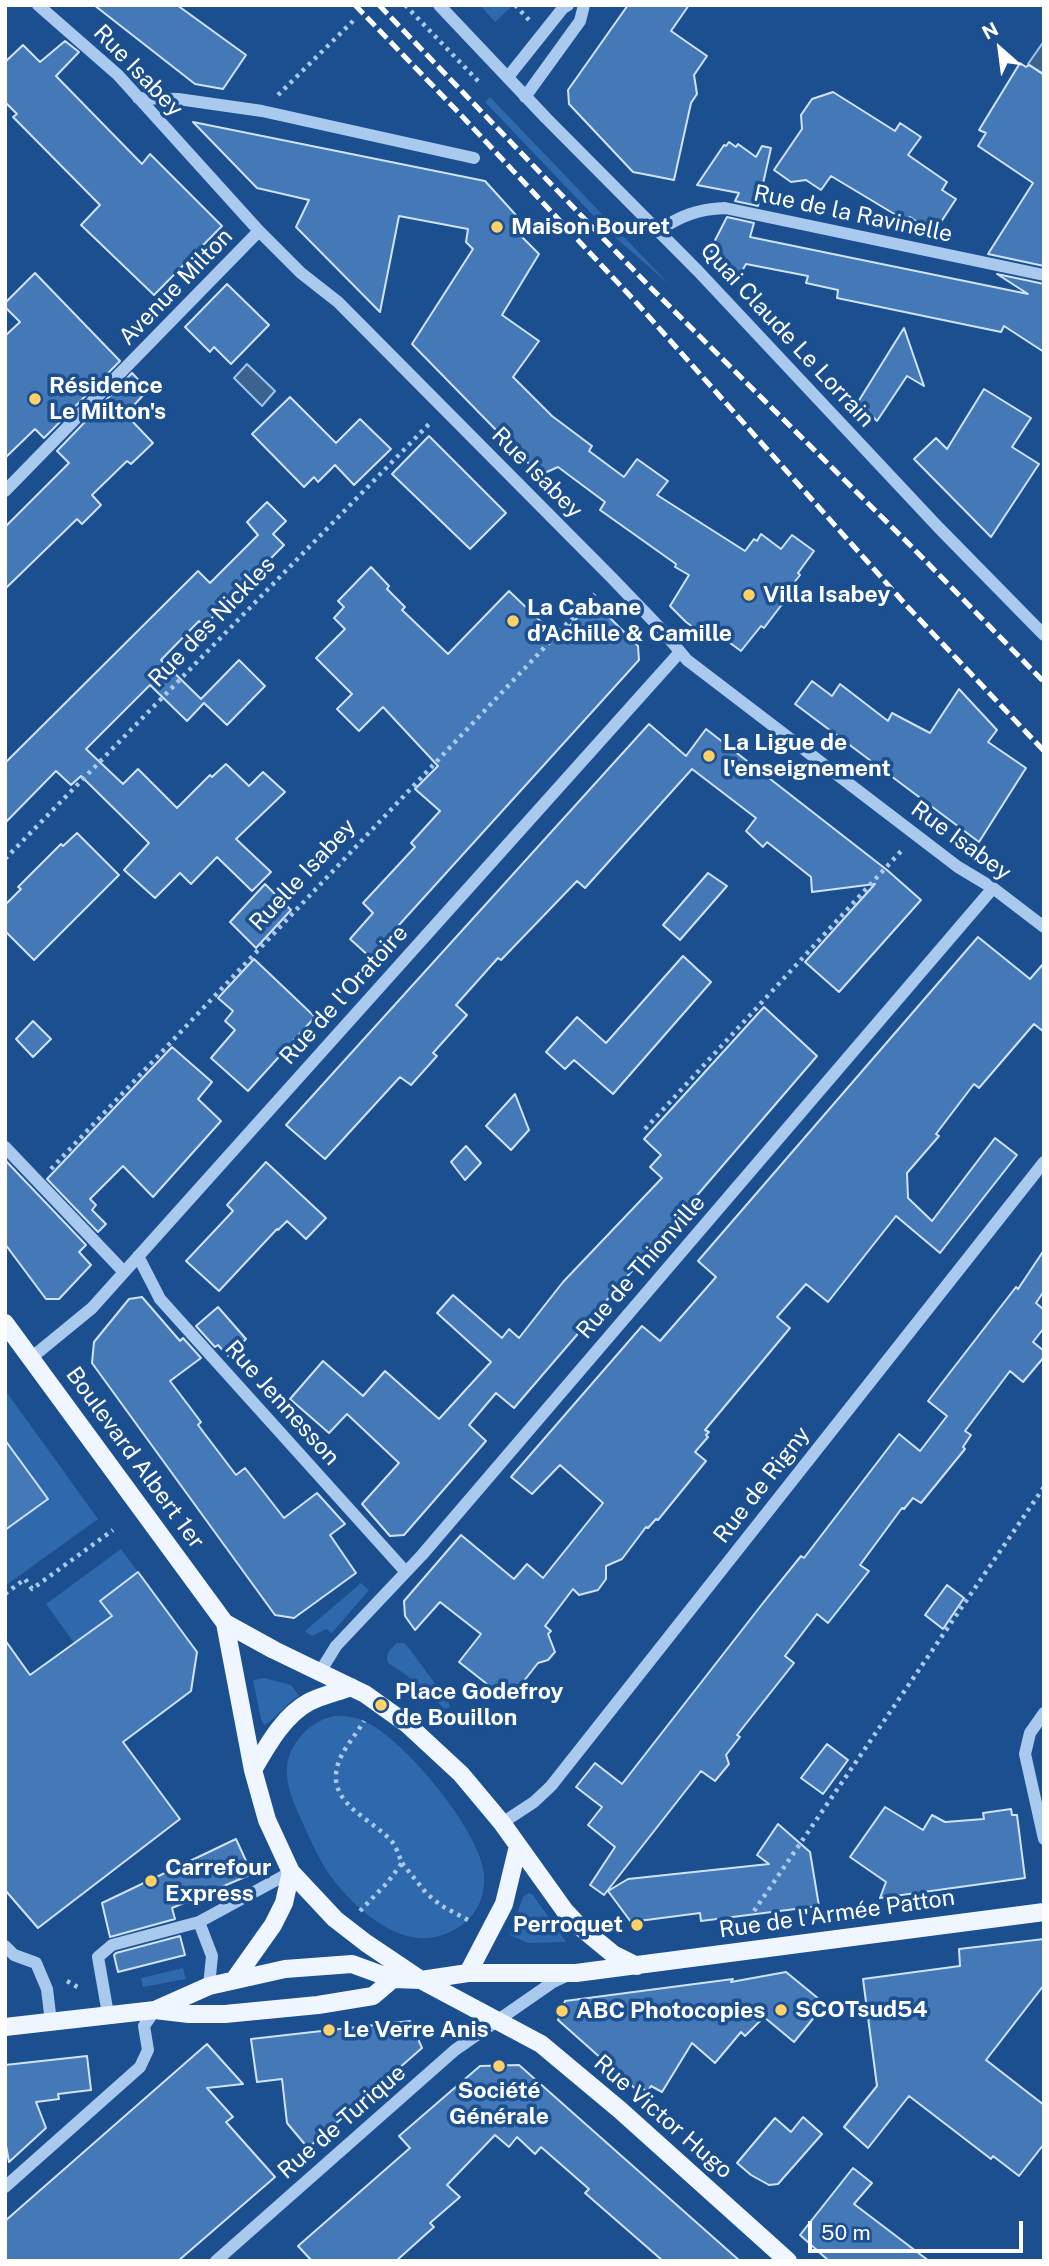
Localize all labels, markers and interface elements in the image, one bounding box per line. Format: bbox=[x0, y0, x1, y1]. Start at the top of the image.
north arrow bbox=[965, 14, 1035, 84]
text: N bbox=[978, 17, 1002, 44]
street label: Rue Isabey bbox=[87, 19, 189, 123]
street label: Rue de la Ravinelle bbox=[751, 179, 955, 249]
place label: Maison Bouret bbox=[511, 213, 670, 241]
marker: Maison Bouret bbox=[489, 219, 505, 235]
street label: Avenue Milton bbox=[113, 223, 239, 351]
street label: Quai Claude Le Lorrain bbox=[694, 237, 880, 433]
place label: Résidence Le Milton's bbox=[49, 372, 166, 426]
marker: Résidence Le Milton's bbox=[27, 391, 43, 407]
street label: Rue Isabey bbox=[486, 422, 588, 524]
street label: Rue des Nickles bbox=[143, 551, 281, 693]
place label: Villa Isabey bbox=[763, 581, 890, 609]
marker: Villa Isabey bbox=[741, 587, 757, 603]
place label: La Cabane d’Achille & Camille bbox=[527, 594, 732, 648]
marker: La Cabane d’Achille & Camille bbox=[505, 613, 521, 629]
place label: La Ligue de l'enseignement bbox=[723, 729, 891, 783]
marker: La Ligue de l'enseignement bbox=[701, 748, 717, 764]
street label: Rue Isabey bbox=[906, 795, 1016, 887]
street label: Ruelle Isabey bbox=[244, 813, 362, 937]
street label: Rue de l'Oratoire bbox=[274, 920, 414, 1070]
street label: Rue de Thionville bbox=[571, 1189, 711, 1345]
street label: Rue Jennesson bbox=[219, 1335, 345, 1471]
street label: Boulevard Albert 1er bbox=[60, 1362, 210, 1554]
street label: Rue de Rigny bbox=[708, 1421, 816, 1549]
place label: Place Godefroy de Bouillon bbox=[395, 1678, 564, 1732]
marker: Place Godefroy de Bouillon bbox=[373, 1697, 389, 1713]
place label: Carrefour Express bbox=[165, 1854, 272, 1908]
marker: Carrefour Express bbox=[143, 1873, 159, 1889]
street label: Rue de l'Armée Patton bbox=[717, 1884, 957, 1944]
place label: Perroquet bbox=[513, 1911, 623, 1939]
marker: Perroquet bbox=[629, 1917, 645, 1933]
place label: SCOTsud54 bbox=[795, 1996, 928, 2024]
place label: ABC Photocopies bbox=[576, 1997, 765, 2025]
marker: SCOTsud54 bbox=[773, 2002, 789, 2018]
marker: ABC Photocopies bbox=[554, 2003, 570, 2019]
place label: Le Verre Anis bbox=[343, 2016, 489, 2044]
marker: Le Verre Anis bbox=[321, 2022, 337, 2038]
street label: Rue Victor Hugo bbox=[588, 2049, 738, 2185]
marker: Société Générale bbox=[491, 2058, 507, 2074]
street label: Rue de Turique bbox=[272, 2059, 412, 2185]
place label: Société Générale bbox=[449, 2077, 549, 2131]
scale bar bbox=[811, 2206, 1026, 2250]
text: 50 m bbox=[821, 2220, 871, 2245]

